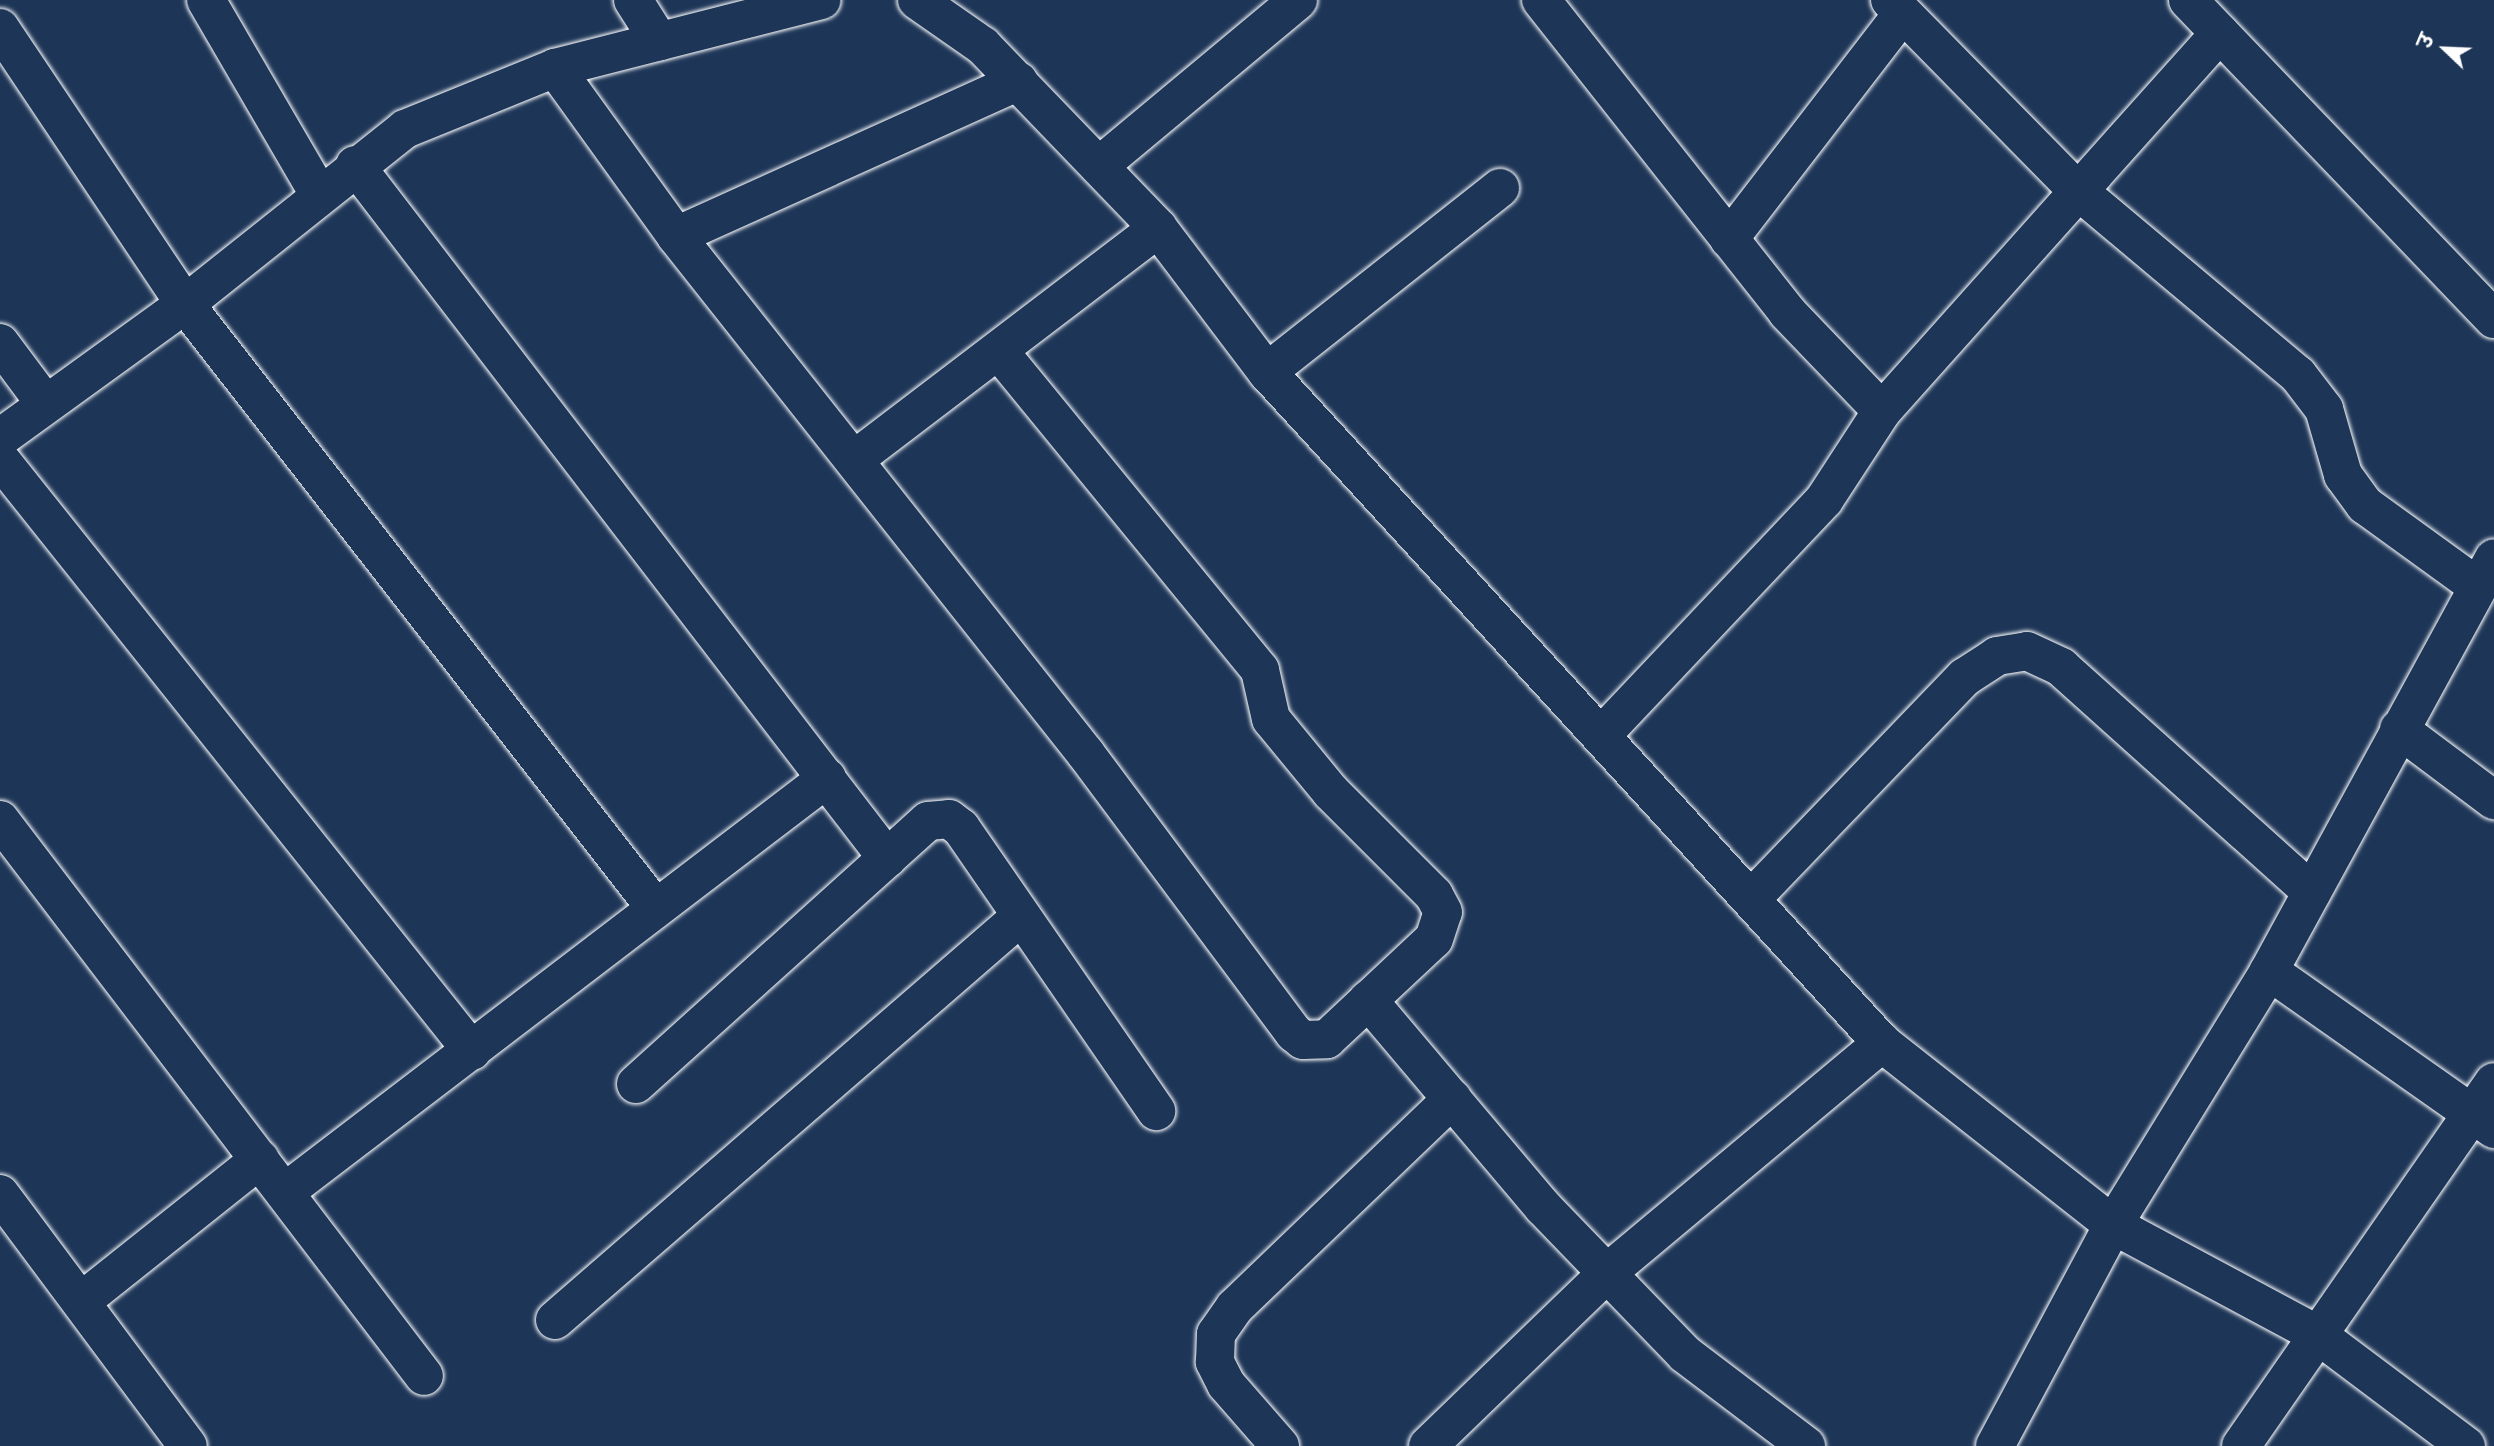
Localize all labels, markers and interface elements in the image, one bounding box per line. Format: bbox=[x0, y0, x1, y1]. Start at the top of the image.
north arrow bbox=[2410, 14, 2480, 84]
text: उ bbox=[2412, 30, 2439, 51]

